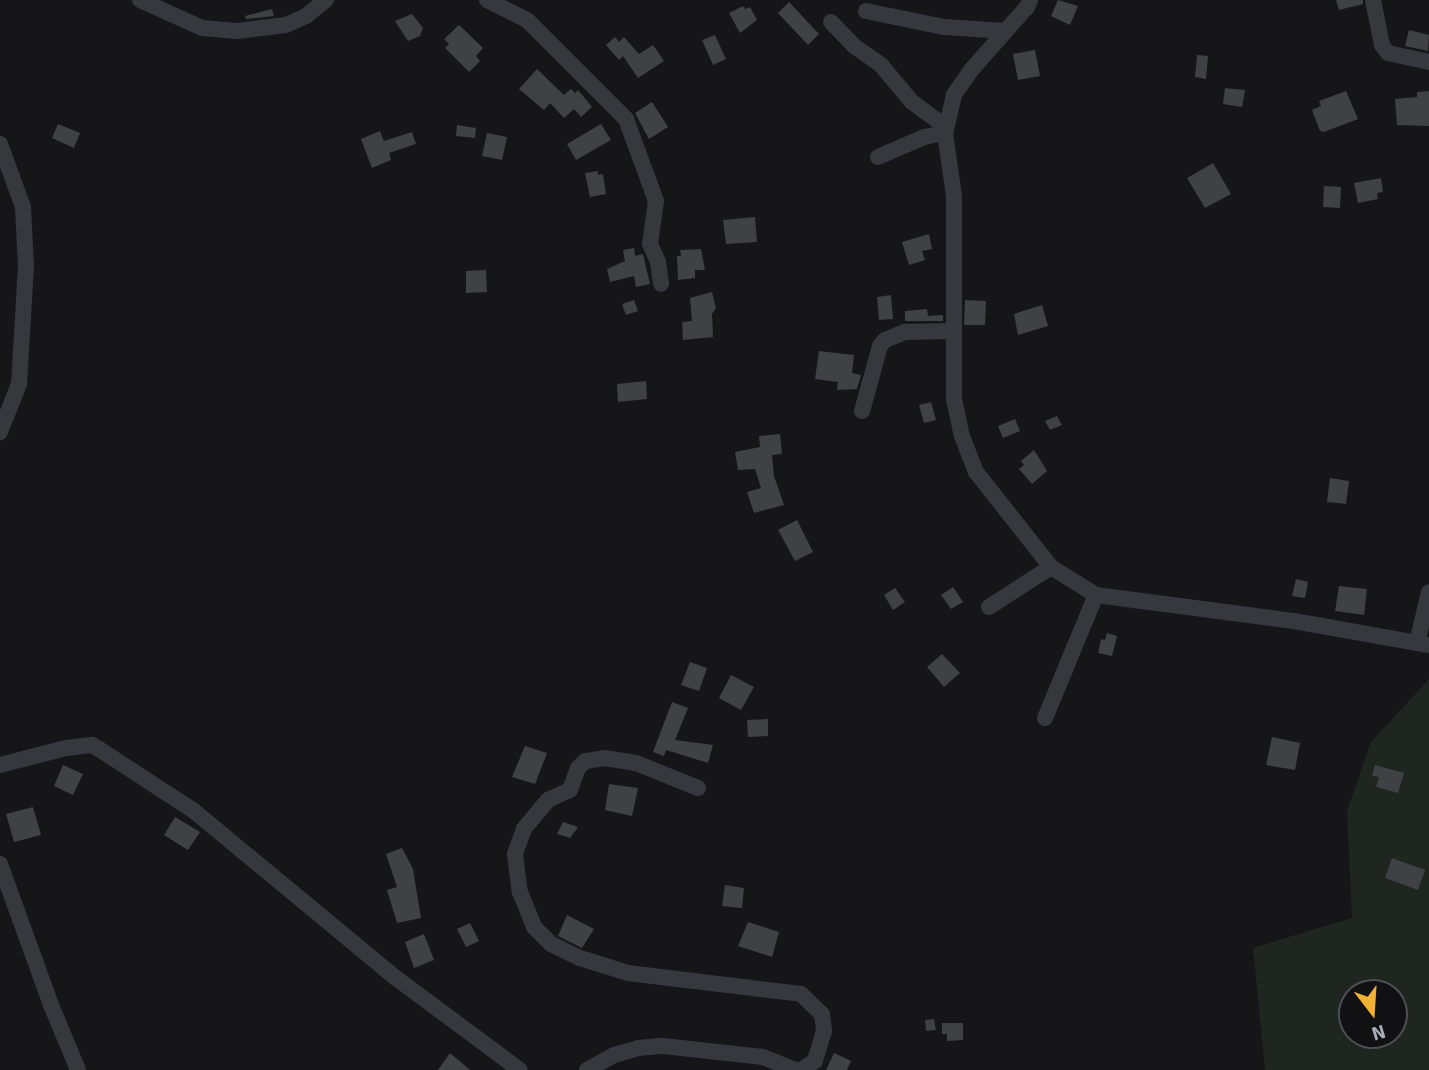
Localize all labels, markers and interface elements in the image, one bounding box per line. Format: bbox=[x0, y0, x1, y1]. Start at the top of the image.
north arrow bbox=[1338, 979, 1408, 1049]
text: N bbox=[1369, 1019, 1388, 1046]

